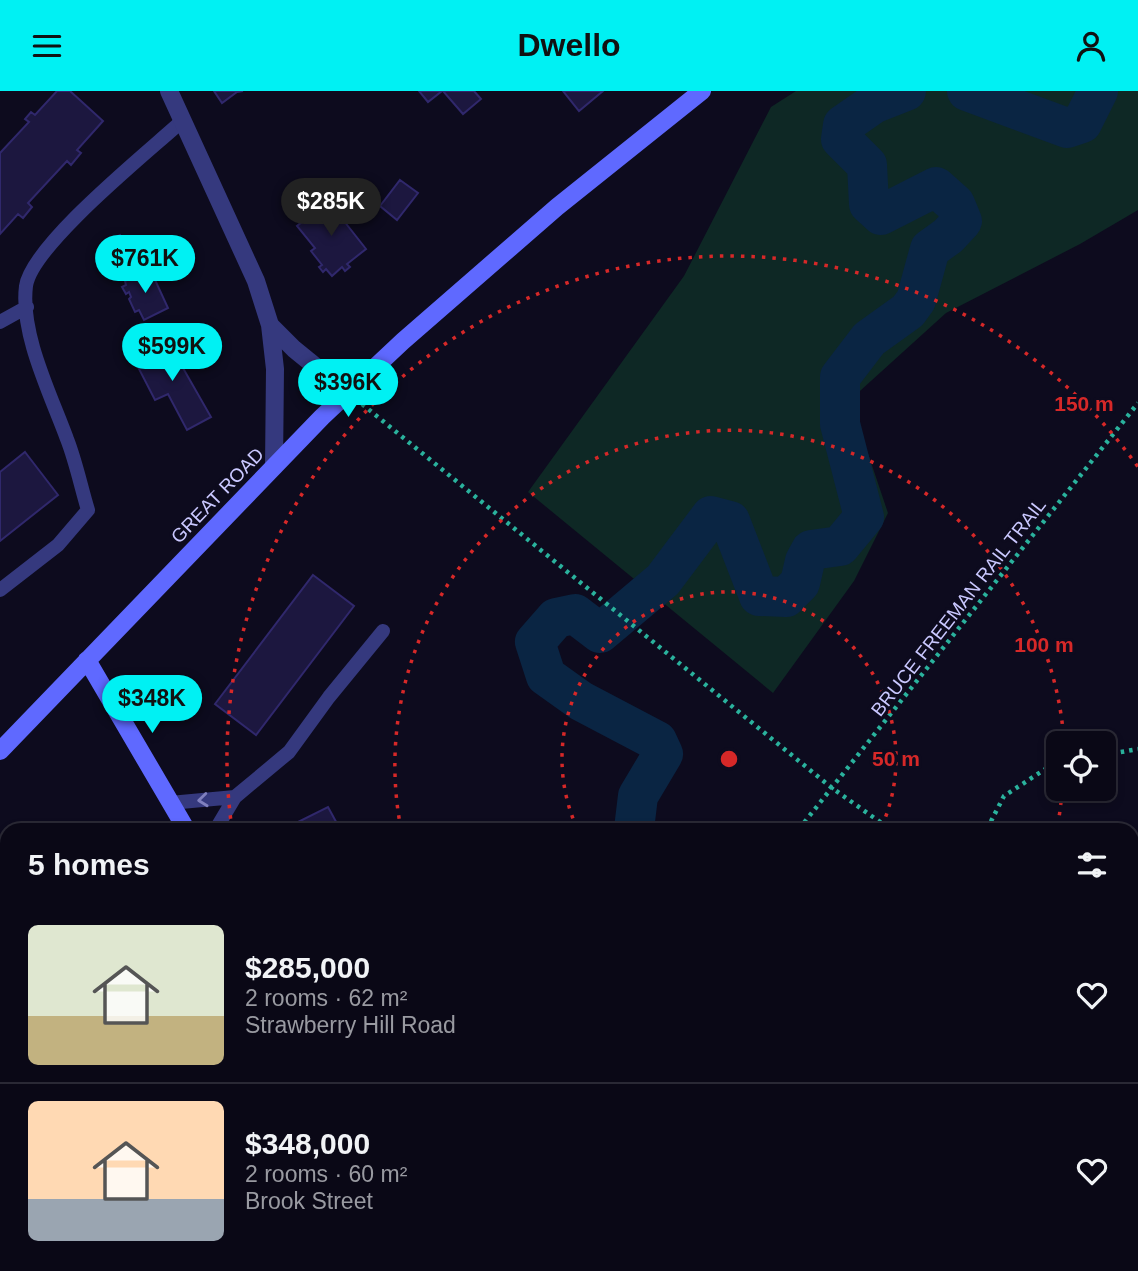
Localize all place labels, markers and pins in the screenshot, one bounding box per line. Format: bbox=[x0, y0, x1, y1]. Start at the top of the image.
pin: $285K bbox=[282, 179, 380, 238]
pin: $761K bbox=[96, 235, 194, 295]
pin: $599K bbox=[123, 323, 221, 383]
pin: $396K bbox=[299, 359, 397, 419]
pin: $348K bbox=[103, 675, 201, 735]
centre of rings bbox=[717, 747, 741, 771]

